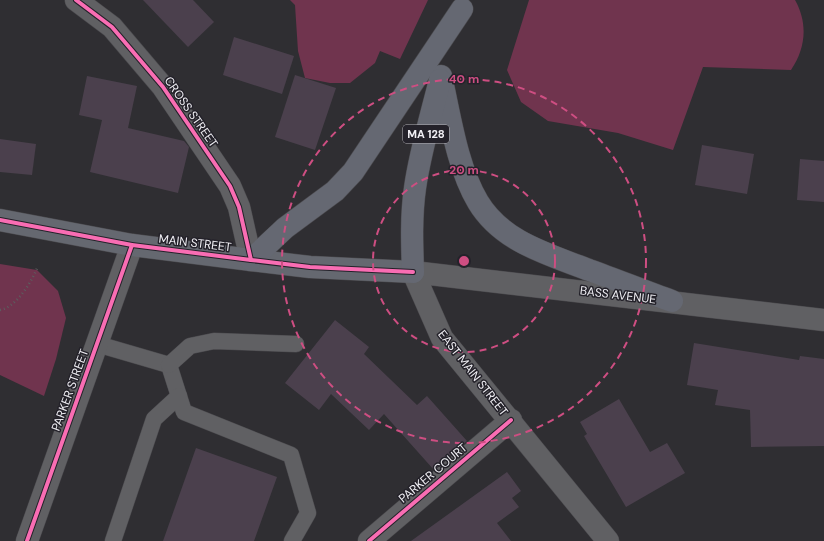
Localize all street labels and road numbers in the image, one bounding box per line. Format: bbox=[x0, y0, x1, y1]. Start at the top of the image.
street label: CROSS STREET bbox=[161, 73, 222, 151]
road number: MA 128 bbox=[403, 125, 449, 143]
street label: MAIN STREET bbox=[158, 231, 233, 255]
street label: BASS AVENUE bbox=[579, 282, 657, 308]
street label: EAST MAIN STREET bbox=[434, 327, 512, 419]
street label: PARKER STREET bbox=[48, 347, 92, 433]
street label: PARKER COURT bbox=[395, 439, 471, 506]

